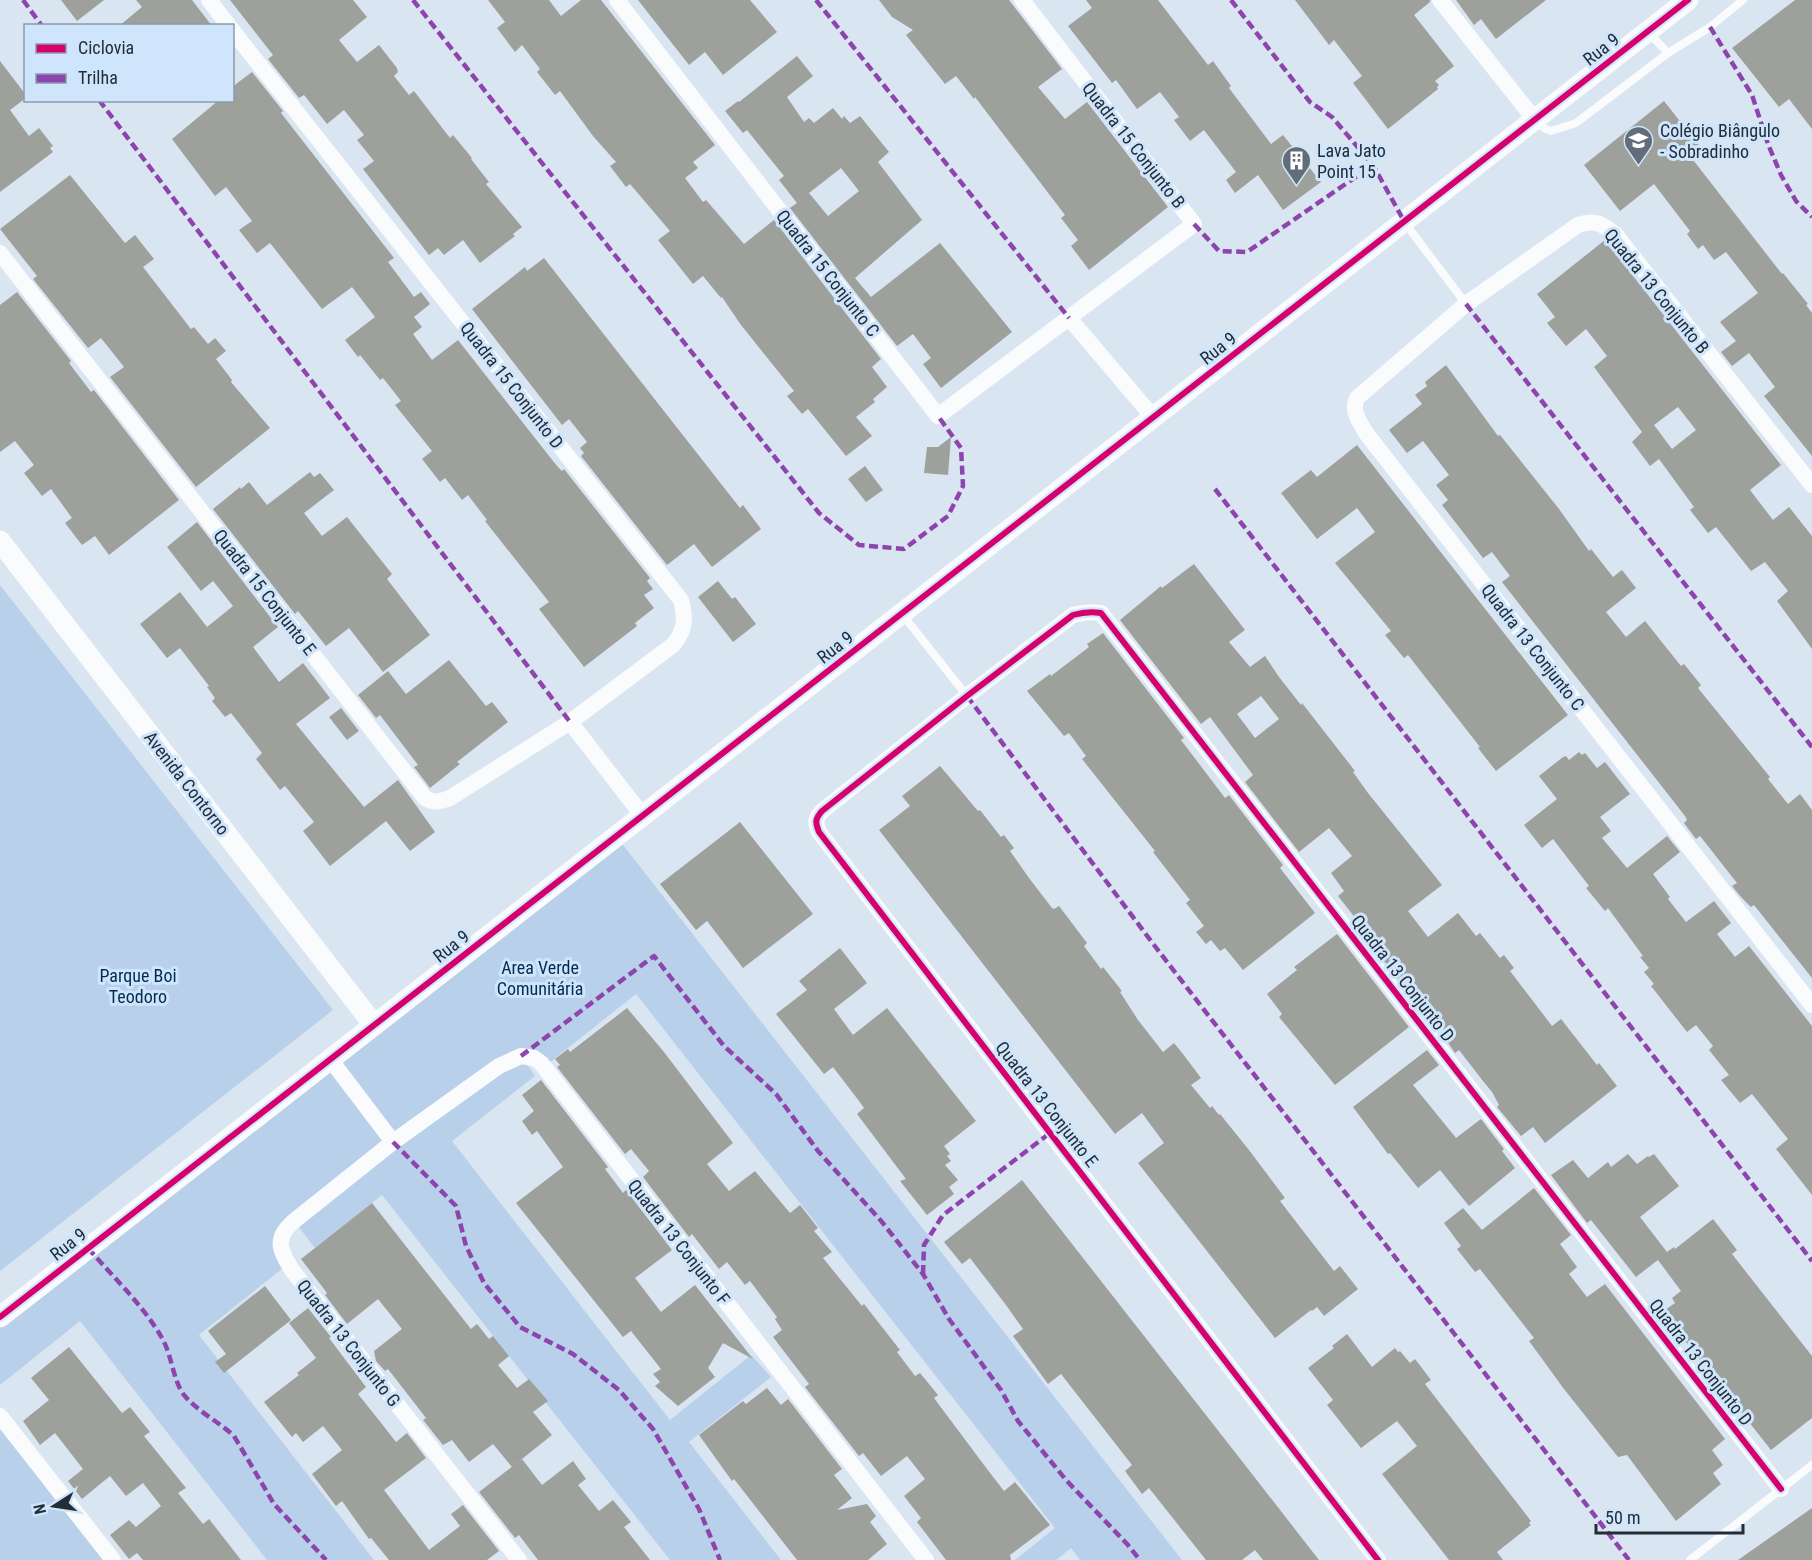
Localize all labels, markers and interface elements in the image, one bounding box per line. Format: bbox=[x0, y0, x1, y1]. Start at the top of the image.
legend bbox=[24, 24, 234, 102]
street label: Rua 9 bbox=[1579, 28, 1623, 70]
text: Ciclovia bbox=[78, 37, 134, 58]
text: Trilha bbox=[78, 67, 118, 88]
street label: Quadra 15 Conjunto B bbox=[1078, 78, 1190, 212]
place label: Colégio Biângulo - Sobradinho bbox=[1660, 120, 1780, 162]
school or university icon: Colégio Biângulo - Sobradinho bbox=[1623, 124, 1655, 166]
place label: Lava Jato Point 15 bbox=[1317, 140, 1386, 182]
building icon: Lava Jato Point 15 bbox=[1280, 144, 1312, 186]
street label: Quadra 15 Conjunto C bbox=[772, 206, 884, 340]
street label: Quadra 13 Conjunto B bbox=[1600, 224, 1714, 358]
street label: Quadra 15 Conjunto D bbox=[456, 318, 568, 452]
street label: Rua 9 bbox=[1196, 327, 1240, 369]
street label: Quadra 15 Conjunto E bbox=[209, 525, 321, 659]
street label: Quadra 13 Conjunto C bbox=[1477, 580, 1589, 714]
street label: Rua 9 bbox=[813, 626, 857, 668]
street label: Avenida Contorno bbox=[140, 727, 234, 839]
street label: Quadra 13 Conjunto D bbox=[1347, 911, 1459, 1045]
street label: Rua 9 bbox=[429, 925, 473, 967]
park label: Area Verde Comunitária bbox=[497, 957, 583, 999]
park label: Parque Boi Teodoro bbox=[99, 965, 177, 1007]
street label: Quadra 13 Conjunto E bbox=[991, 1037, 1103, 1171]
street label: Quadra 13 Conjunto F bbox=[624, 1175, 735, 1309]
street label: Rua 9 bbox=[46, 1223, 90, 1265]
street label: Quadra 13 Conjunto G bbox=[293, 1275, 405, 1411]
street label: Quadra 13 Conjunto D bbox=[1645, 1295, 1757, 1429]
north arrow bbox=[24, 1476, 84, 1536]
scale bar bbox=[1596, 1497, 1743, 1535]
text: N bbox=[30, 1502, 50, 1516]
text: 50 m bbox=[1605, 1507, 1640, 1528]

